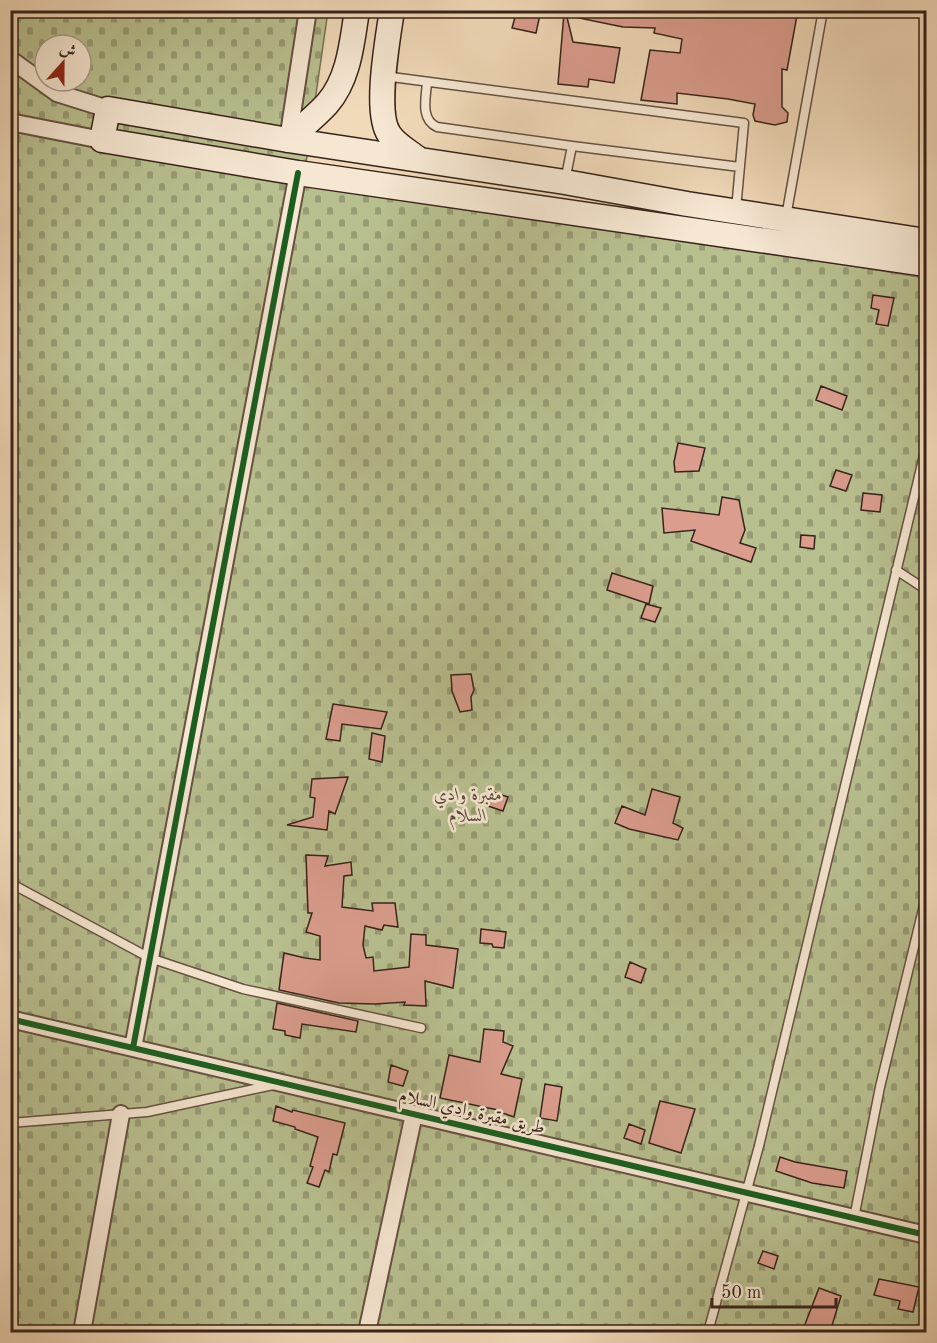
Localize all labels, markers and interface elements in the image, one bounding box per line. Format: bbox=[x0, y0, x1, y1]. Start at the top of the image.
north arrow bbox=[33, 33, 93, 93]
text: ش bbox=[57, 41, 78, 61]
park label: مقبرة وادي السلام bbox=[434, 786, 502, 831]
street label: طريق مقبرة وادي السلام bbox=[396, 1086, 547, 1143]
scale bar bbox=[712, 1271, 836, 1309]
text: 50 m bbox=[721, 1284, 761, 1302]

